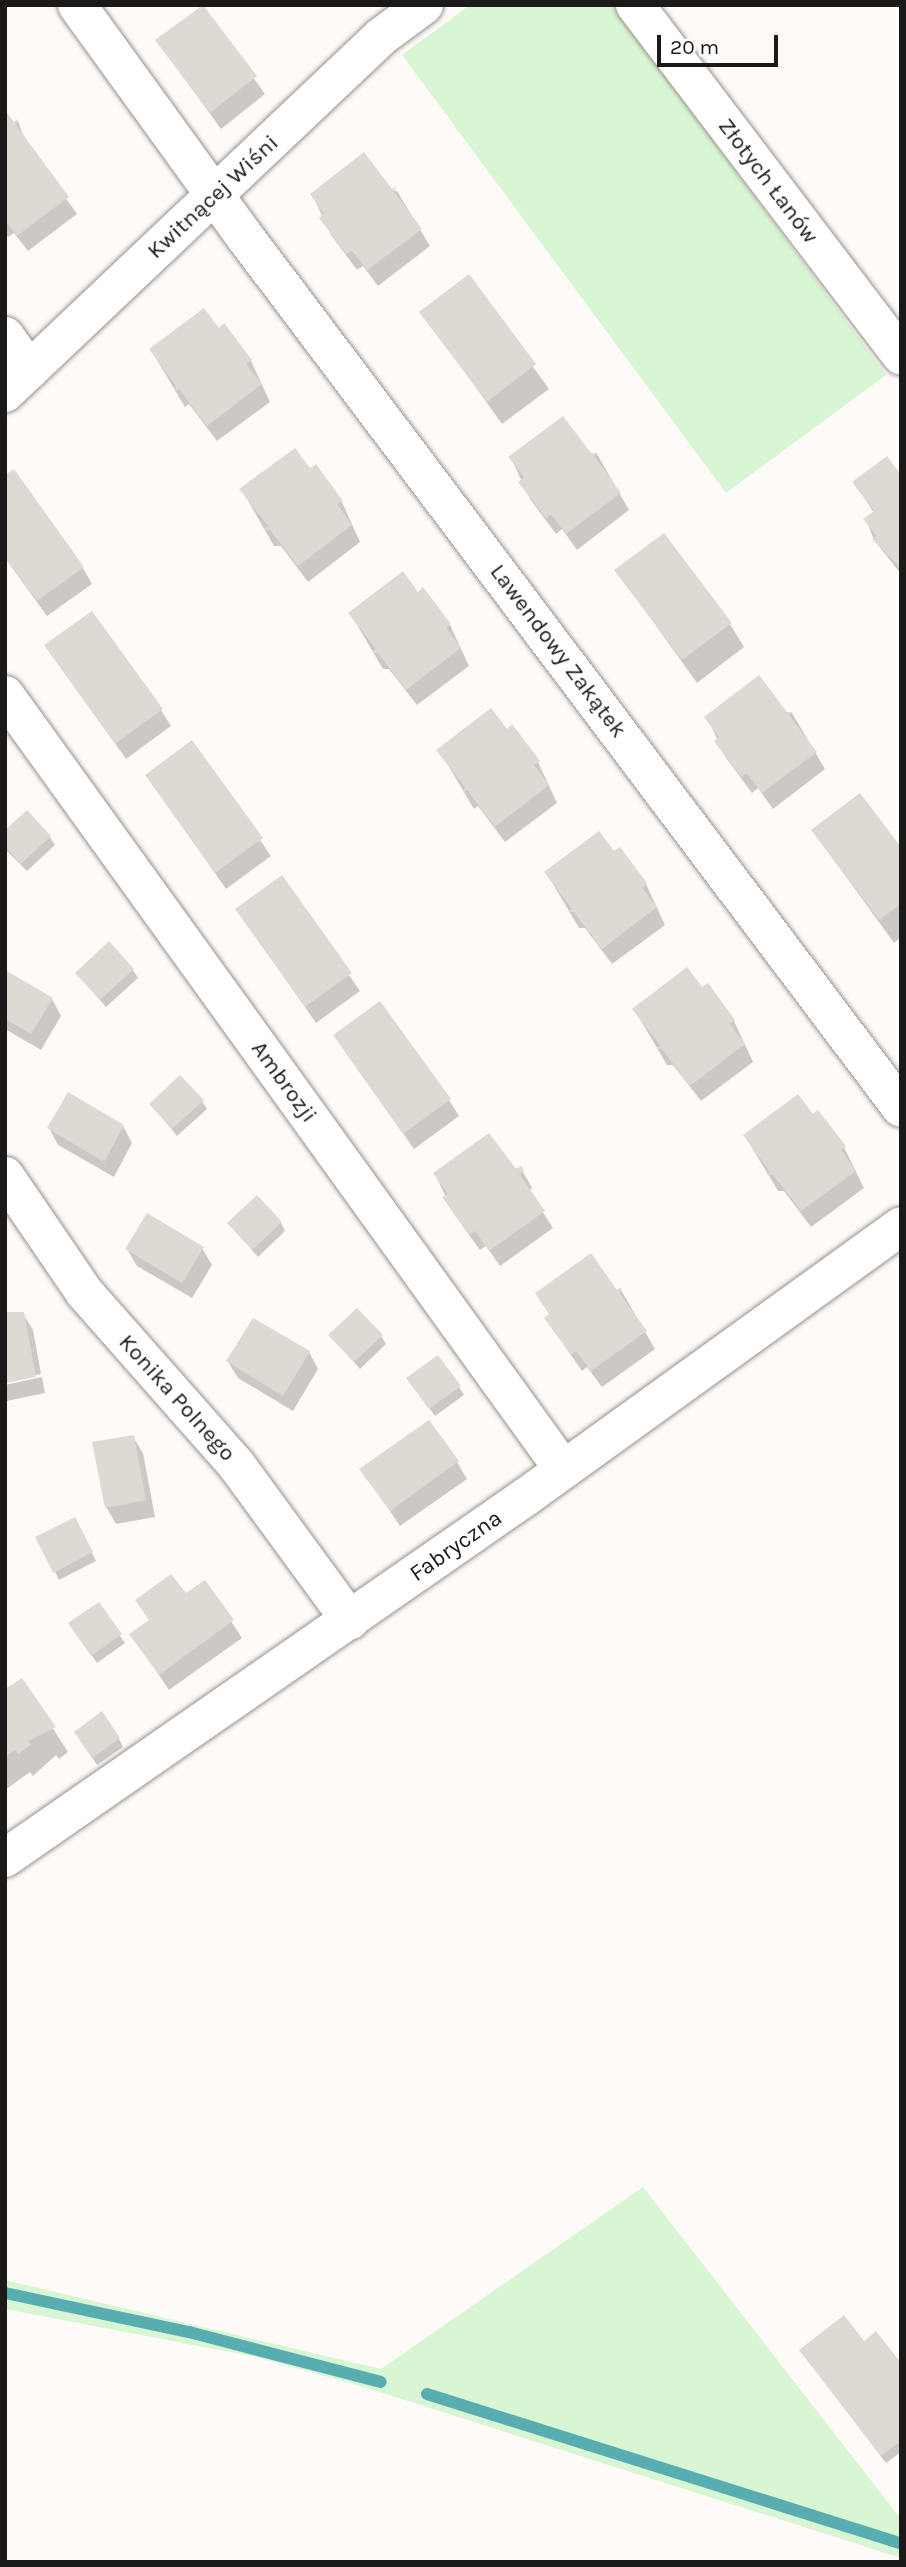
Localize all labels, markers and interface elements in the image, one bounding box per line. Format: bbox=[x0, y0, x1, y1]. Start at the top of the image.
scale bar bbox=[661, 21, 782, 65]
text: 20 m bbox=[670, 35, 719, 59]
street label: Złotych Łanów bbox=[712, 113, 824, 249]
street label: Kwitnącej Wiśni bbox=[142, 129, 284, 265]
street label: Lawendowy Zakątek bbox=[484, 559, 632, 743]
street label: Ambrozji bbox=[245, 1036, 323, 1128]
street label: Konika Polnego bbox=[113, 1329, 241, 1467]
street label: Fabryczna bbox=[405, 1504, 507, 1588]

